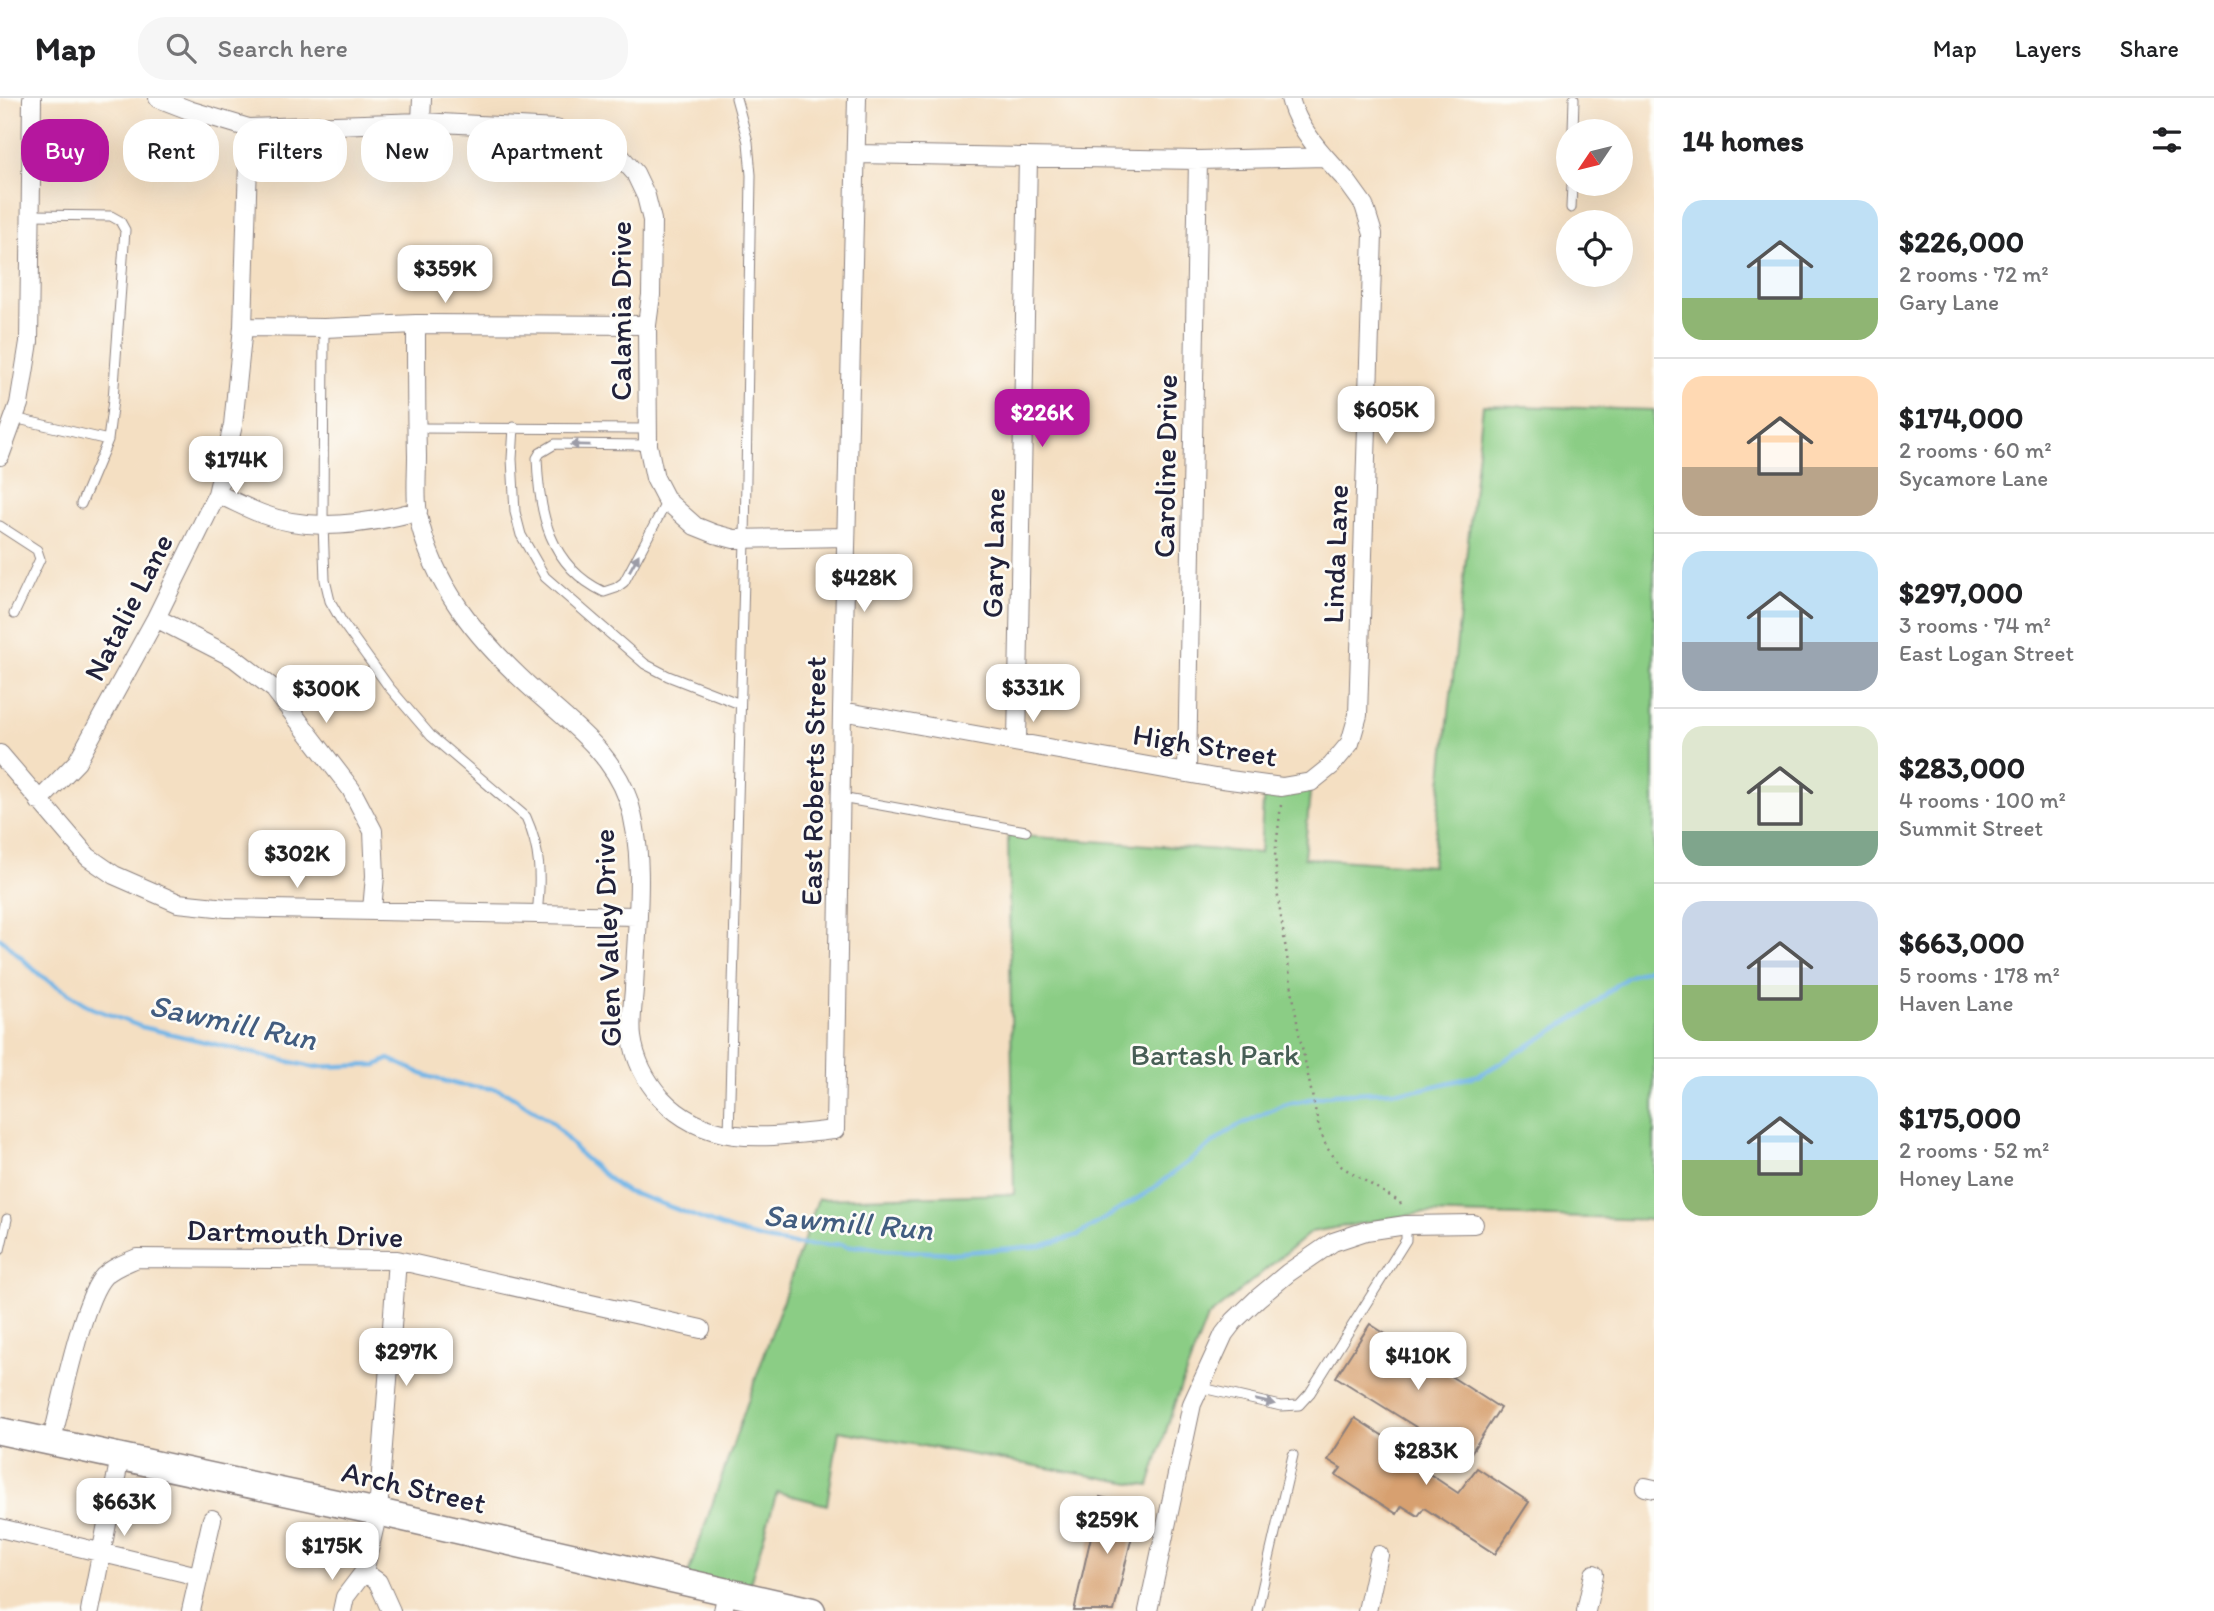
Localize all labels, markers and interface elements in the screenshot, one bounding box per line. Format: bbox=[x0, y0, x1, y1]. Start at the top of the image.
search box bbox=[138, 17, 628, 80]
text: Map bbox=[35, 29, 96, 68]
icon: search bbox=[162, 29, 200, 67]
text: Search here bbox=[218, 32, 348, 64]
text: Map bbox=[1933, 34, 1977, 63]
text: Layers bbox=[2015, 34, 2082, 63]
text: Share bbox=[2120, 34, 2179, 63]
chip: Buy bbox=[21, 119, 109, 182]
chip: Rent bbox=[123, 119, 219, 182]
chip: Filters bbox=[233, 119, 347, 182]
chip: New bbox=[361, 119, 453, 182]
chip: Apartment bbox=[467, 119, 627, 182]
north arrow bbox=[1556, 119, 1633, 196]
map controls bbox=[1556, 119, 1633, 287]
icon: filters bbox=[2148, 121, 2186, 159]
text: 14 homes bbox=[1682, 122, 1804, 159]
button: locate bbox=[1556, 210, 1633, 287]
street label: Calamia Drive bbox=[602, 221, 639, 401]
text: $226,000 bbox=[1899, 223, 2024, 260]
icon: home bbox=[1738, 228, 1822, 312]
pin: $359K bbox=[396, 246, 494, 305]
text: $359K bbox=[414, 254, 477, 282]
text: 2 rooms · 72 m² bbox=[1899, 260, 2049, 288]
text: Gary Lane bbox=[1899, 288, 1999, 316]
street label: Caroline Drive bbox=[1145, 374, 1185, 558]
pin: $605K bbox=[1337, 386, 1435, 446]
pin: $226K bbox=[993, 390, 1091, 449]
text: $605K bbox=[1354, 395, 1418, 423]
text: $226K bbox=[1011, 398, 1073, 426]
text: $174,000 bbox=[1899, 399, 2024, 436]
icon: home bbox=[1738, 404, 1822, 488]
pin: $174K bbox=[187, 436, 285, 496]
text: 2 rooms · 60 m² bbox=[1899, 436, 2052, 464]
one-way arrow bbox=[569, 439, 591, 450]
text: $174K bbox=[205, 445, 267, 473]
text: Sycamore Lane bbox=[1899, 464, 2048, 492]
street label: Linda Lane bbox=[1314, 484, 1356, 624]
street label: Gary Lane bbox=[973, 487, 1013, 619]
street label: Natalie Lane bbox=[75, 527, 181, 687]
one-way arrow bbox=[628, 554, 640, 573]
pin: $428K bbox=[815, 554, 913, 614]
text: $428K bbox=[832, 563, 896, 591]
text: $297,000 bbox=[1899, 574, 2023, 611]
icon: home bbox=[1738, 579, 1822, 663]
text: 3 rooms · 74 m² bbox=[1899, 611, 2051, 639]
text: East Logan Street bbox=[1899, 639, 2074, 667]
street label: East Roberts Street bbox=[792, 656, 834, 906]
pin: $331K bbox=[984, 664, 1082, 724]
pin: $300K bbox=[277, 666, 375, 725]
text: $331K bbox=[1002, 673, 1064, 701]
text: $300K bbox=[292, 674, 360, 702]
street label: High Street bbox=[1130, 715, 1280, 775]
text: $283,000 bbox=[1899, 749, 2025, 786]
icon: home bbox=[1738, 754, 1822, 838]
text: 4 rooms · 100 m² bbox=[1899, 786, 2066, 814]
text: Summit Street bbox=[1899, 814, 2043, 842]
street label: Glen Valley Drive bbox=[585, 828, 629, 1048]
pin: $302K bbox=[248, 830, 346, 890]
text: $302K bbox=[264, 839, 330, 867]
text: $663,000 bbox=[1899, 924, 2025, 961]
icon: home bbox=[1738, 929, 1822, 1013]
text: 5 rooms · 178 m² bbox=[1899, 961, 2060, 989]
water label: Sawmill Run bbox=[146, 986, 321, 1058]
text: Haven Lane bbox=[1899, 989, 2013, 1017]
park label: Bartash Park bbox=[1131, 1036, 1300, 1073]
text: $175,000 bbox=[1899, 1099, 2021, 1136]
icon: home bbox=[1738, 1104, 1822, 1188]
text: 2 rooms · 52 m² bbox=[1899, 1136, 2049, 1164]
text: Honey Lane bbox=[1899, 1164, 2014, 1192]
water label: Sawmill Run bbox=[762, 1196, 935, 1248]
street label: Dartmouth Drive bbox=[186, 1211, 404, 1255]
pin: $297K bbox=[357, 1328, 455, 1388]
pin: $410K bbox=[1369, 1332, 1467, 1392]
text: $297K bbox=[375, 1337, 437, 1365]
text: $410K bbox=[1385, 1341, 1451, 1369]
one-way arrow bbox=[1254, 1397, 1276, 1408]
pin: $283K bbox=[1377, 1428, 1475, 1487]
text: $283K bbox=[1394, 1436, 1458, 1464]
street label: Arch Street bbox=[338, 1452, 490, 1522]
pin: $663K bbox=[75, 1478, 173, 1538]
text: $663K bbox=[92, 1487, 156, 1515]
pin: $259K bbox=[1058, 1496, 1156, 1556]
text: $259K bbox=[1076, 1505, 1138, 1533]
pin: $175K bbox=[283, 1522, 381, 1582]
text: $175K bbox=[302, 1531, 362, 1559]

